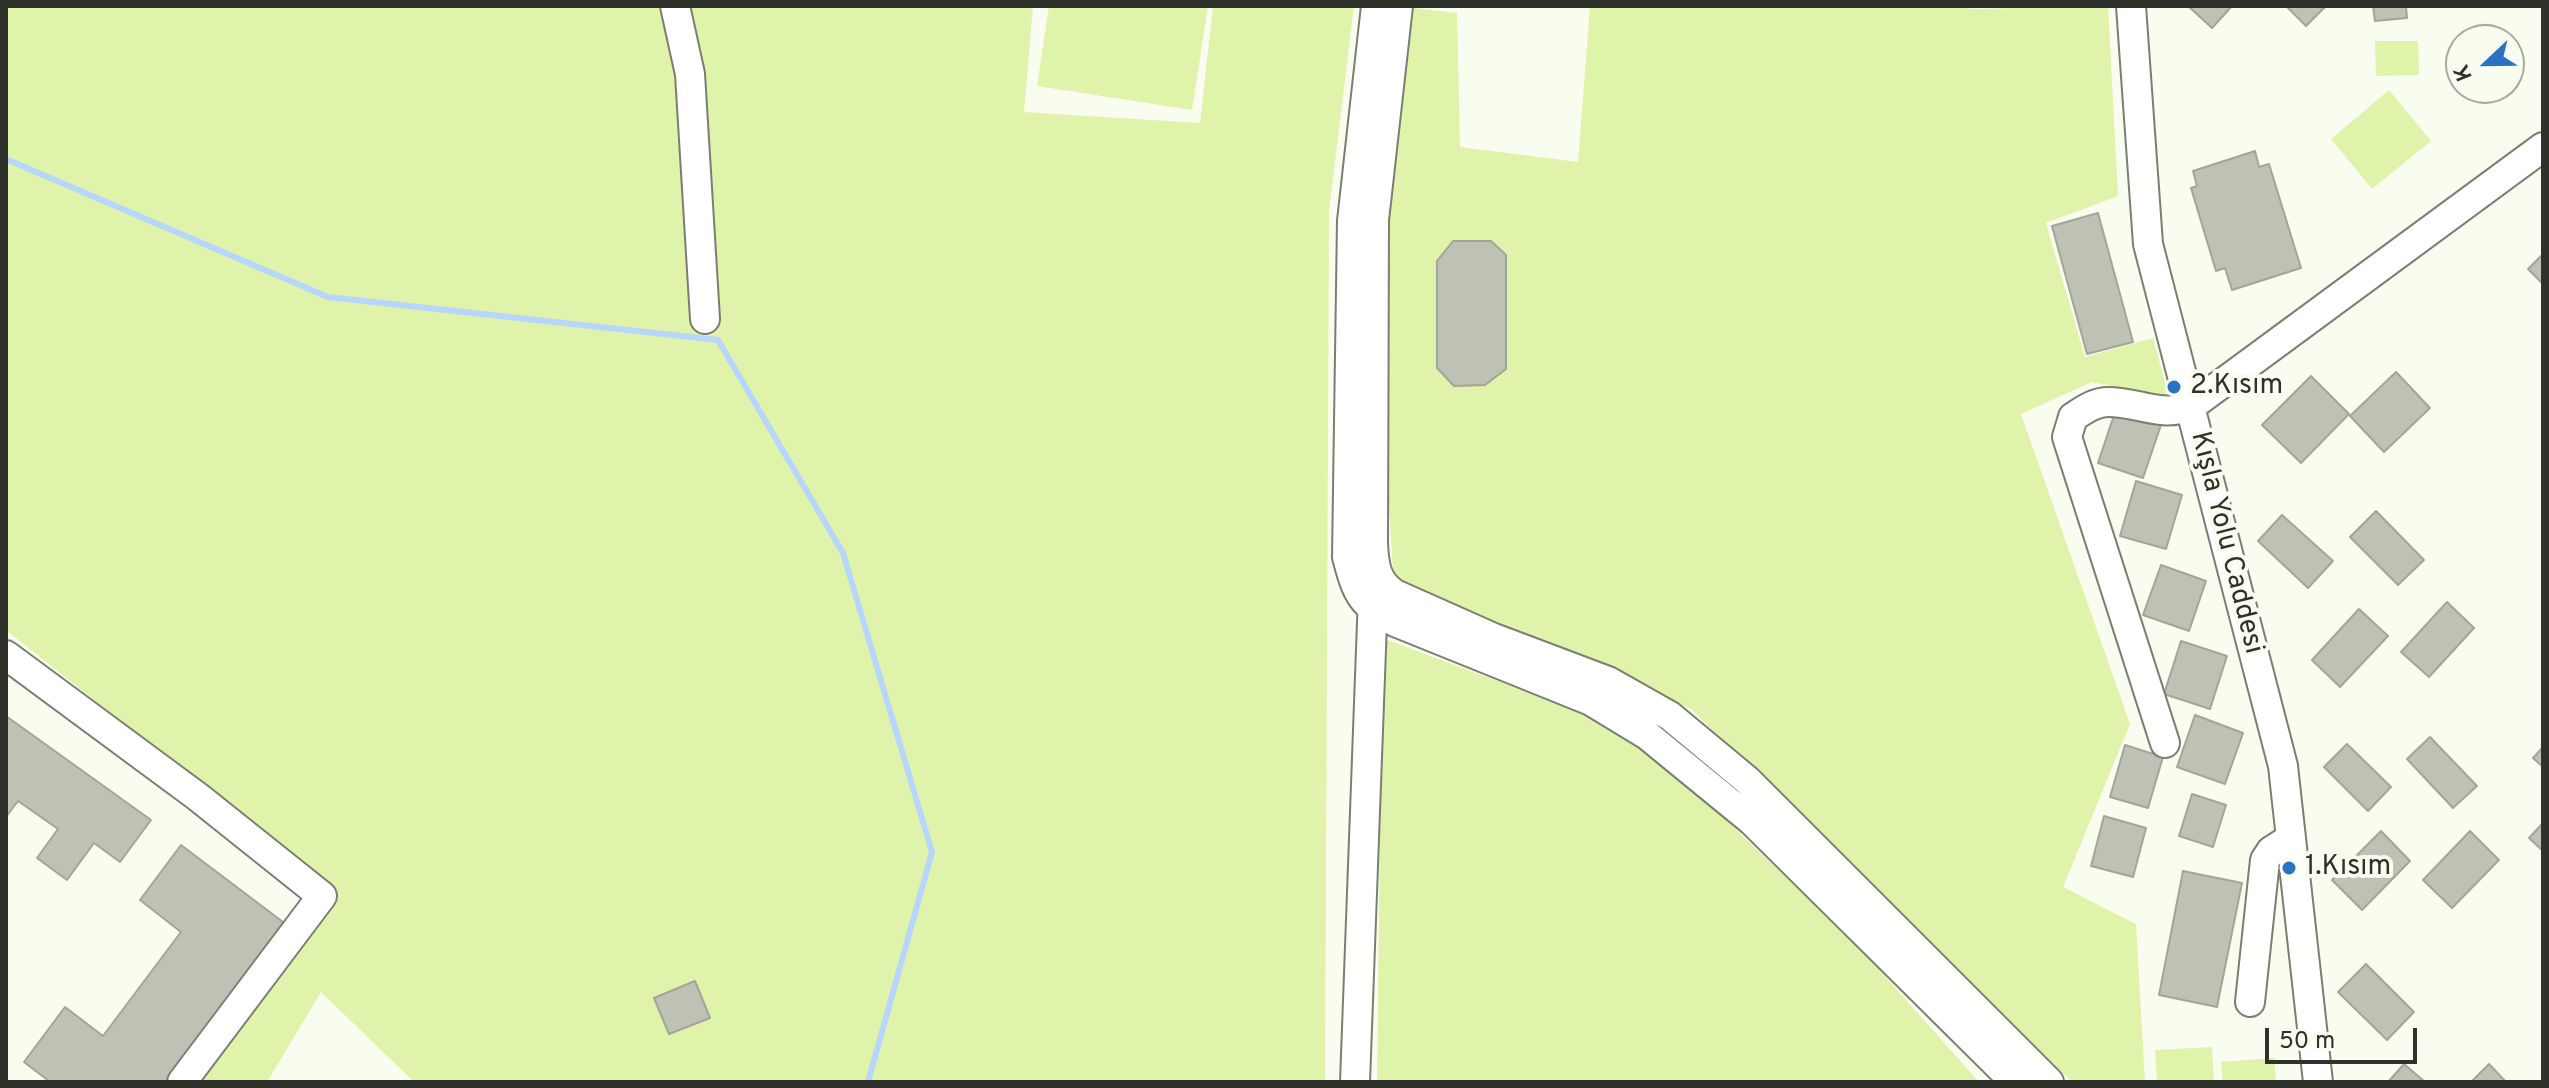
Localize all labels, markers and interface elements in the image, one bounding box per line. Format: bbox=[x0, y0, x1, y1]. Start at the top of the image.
north arrow bbox=[2445, 24, 2525, 104]
text: K bbox=[2449, 60, 2480, 85]
place label: 2.Kısım bbox=[2190, 370, 2283, 404]
marker: 2.Kısım bbox=[2165, 378, 2183, 396]
street label: Kışla Yolu Caddesi bbox=[2181, 428, 2269, 658]
place label: 1.Kısım bbox=[2305, 851, 2391, 885]
marker: 1.Kısım bbox=[2280, 859, 2298, 877]
scale bar bbox=[2269, 1012, 2421, 1062]
text: 50 m bbox=[2279, 1027, 2335, 1057]

